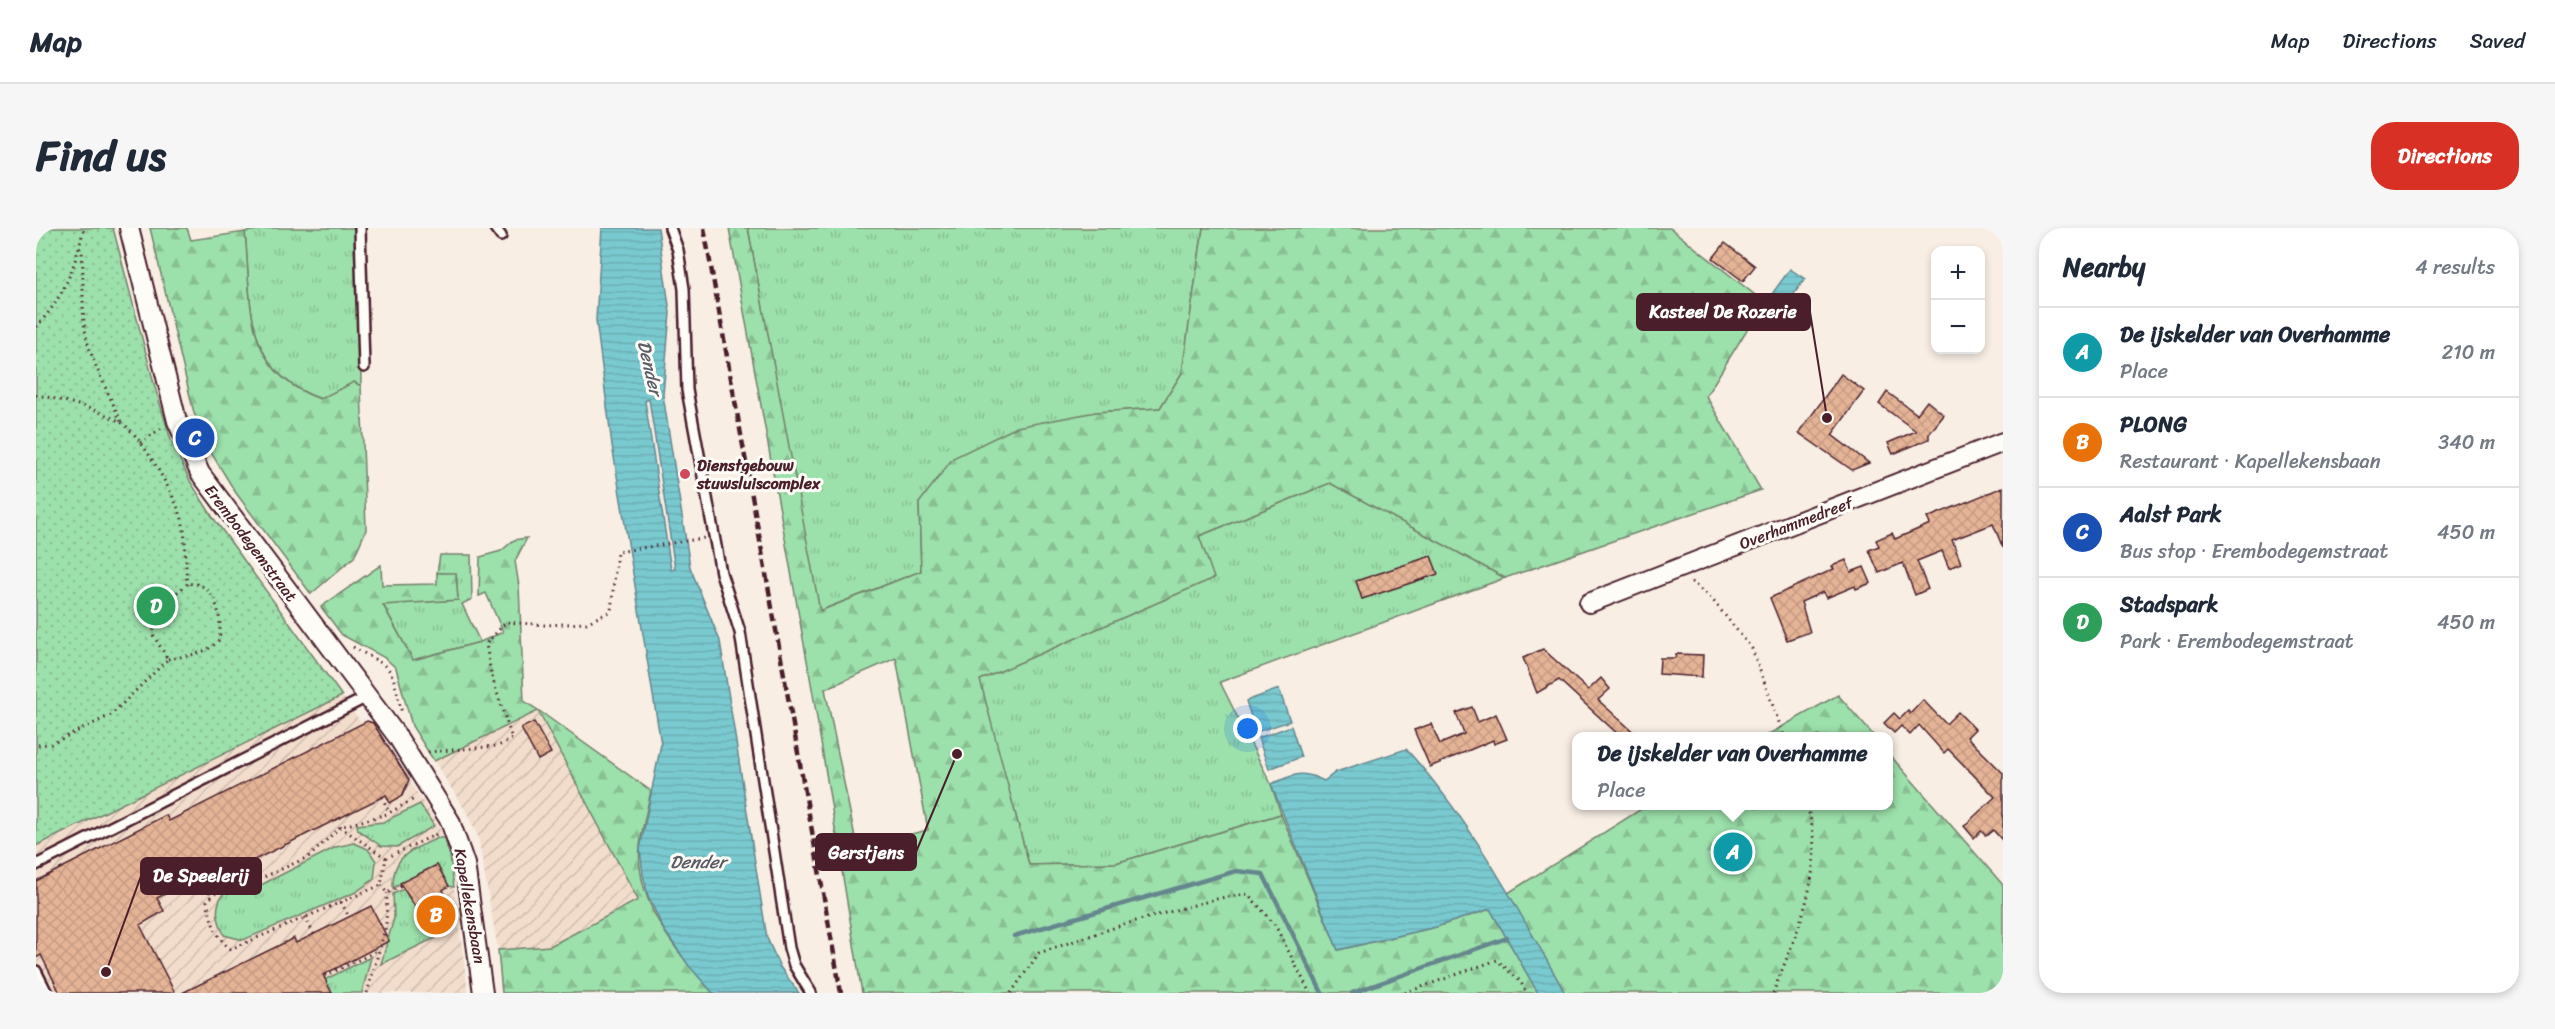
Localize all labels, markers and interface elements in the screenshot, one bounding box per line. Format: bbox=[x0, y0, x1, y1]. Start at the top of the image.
text: Map bbox=[30, 17, 82, 66]
text: Map bbox=[2271, 22, 2309, 60]
text: Directions bbox=[2342, 22, 2437, 60]
text: Saved bbox=[2470, 22, 2525, 60]
text: Find us bbox=[36, 119, 166, 193]
button: Directions bbox=[2371, 122, 2519, 190]
text: Nearby bbox=[2063, 244, 2145, 290]
map controls bbox=[1931, 246, 1985, 354]
button: + bbox=[1931, 246, 1985, 300]
text: 4 results bbox=[2415, 250, 2495, 285]
callout: Kasteel De Rozerie bbox=[1637, 294, 1810, 330]
text: Kasteel De Rozerie bbox=[1648, 296, 1797, 328]
button: − bbox=[1931, 300, 1985, 354]
text: De ijskelder van Overhamme bbox=[2120, 315, 2390, 354]
text: A bbox=[2076, 335, 2089, 370]
text: 210 m bbox=[2442, 335, 2495, 370]
water label: Dender bbox=[628, 337, 673, 402]
text: Place bbox=[2120, 354, 2168, 389]
text: PLONG bbox=[2120, 405, 2187, 444]
pin: C bbox=[176, 416, 214, 460]
text: B bbox=[2076, 425, 2089, 460]
text: 340 m bbox=[2438, 425, 2495, 460]
text: Restaurant · Kapellekensbaan bbox=[2120, 444, 2380, 479]
place label: Dienstgebouw stuwsluiscomplex bbox=[696, 451, 821, 498]
marker: Dienstgebouw stuwsluiscomplex bbox=[678, 467, 692, 481]
street label: Erembodegemstraat bbox=[197, 478, 305, 608]
street label: Overhammedreef bbox=[1735, 487, 1859, 558]
text: Aalst Park bbox=[2120, 495, 2222, 534]
text: C bbox=[2076, 515, 2089, 550]
text: 450 m bbox=[2437, 515, 2495, 550]
text: Bus stop · Erembodegemstraat bbox=[2120, 534, 2388, 569]
pin: D bbox=[136, 584, 176, 628]
text: Stadspark bbox=[2120, 585, 2218, 624]
text: D bbox=[2077, 605, 2088, 640]
text: 450 m bbox=[2437, 605, 2495, 640]
text: Park · Erembodegemstraat bbox=[2120, 624, 2353, 659]
your location bbox=[1233, 714, 1262, 743]
popup bbox=[1572, 732, 1893, 810]
text: De ijskelder van Overhamme bbox=[1597, 734, 1868, 773]
text: Place bbox=[1597, 773, 1645, 808]
pin: A bbox=[1714, 830, 1752, 874]
callout: Gerstjens bbox=[816, 834, 916, 870]
text: Gerstjens bbox=[827, 837, 904, 869]
street label: Kapellekensbaan bbox=[446, 846, 494, 966]
water label: Dender bbox=[670, 846, 730, 878]
callout: De Speelerij bbox=[141, 858, 261, 894]
text: De Speelerij bbox=[153, 860, 250, 892]
pin: B bbox=[416, 892, 456, 938]

